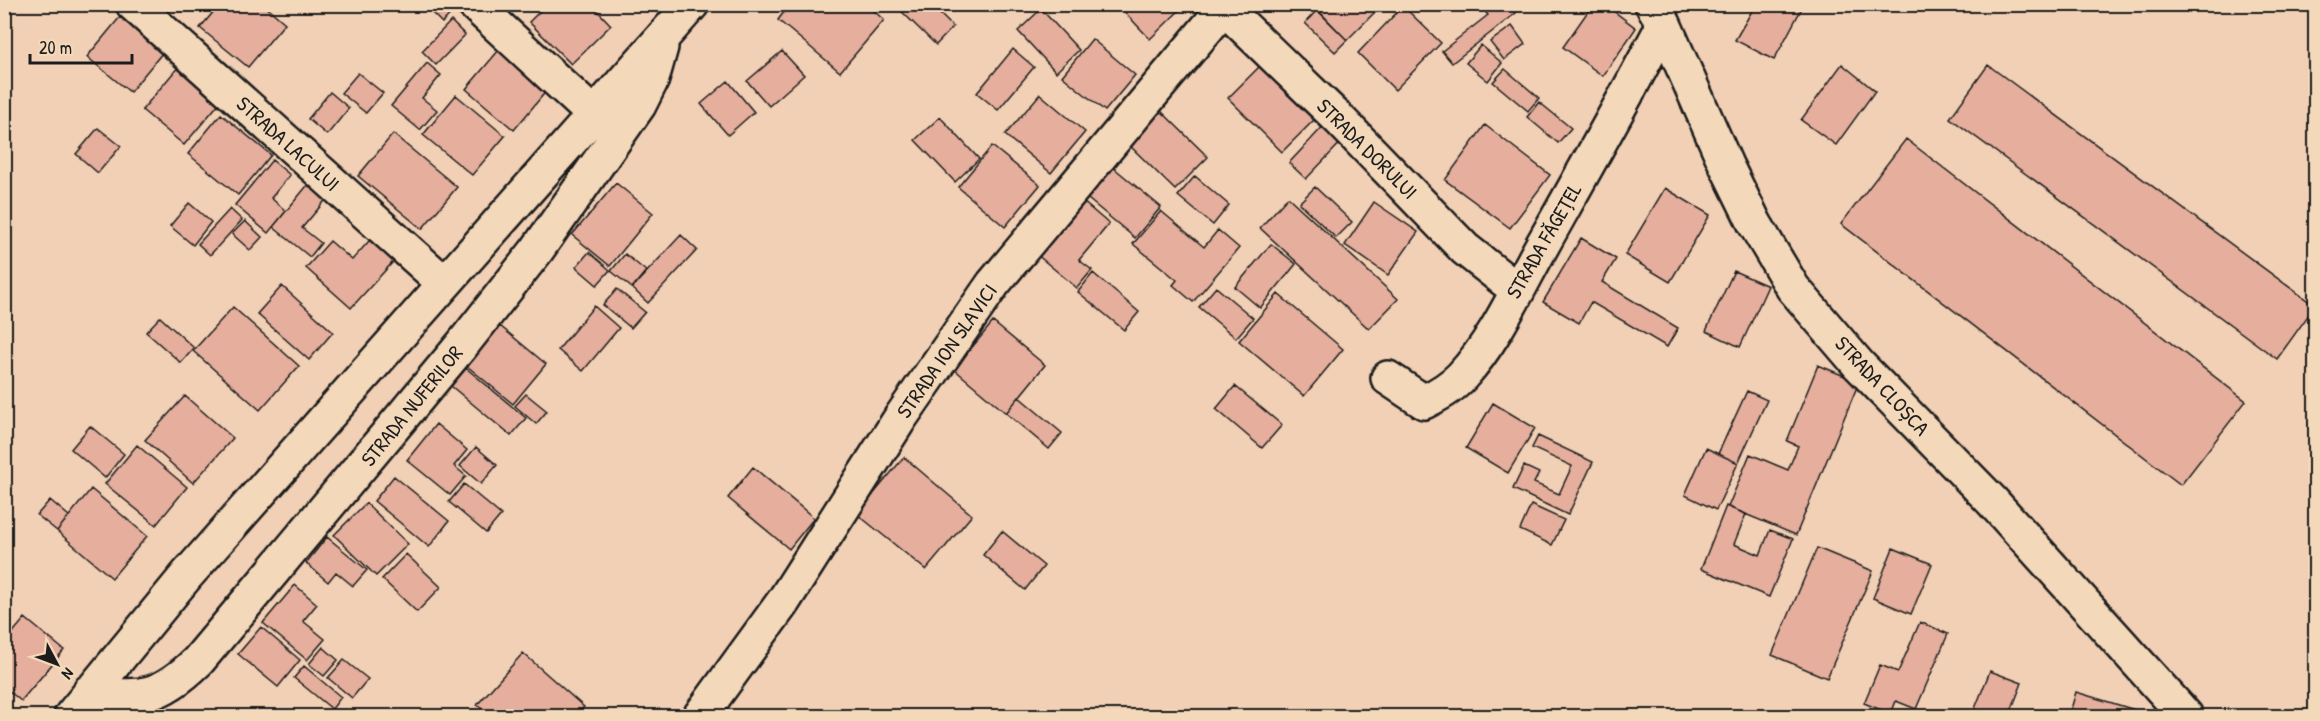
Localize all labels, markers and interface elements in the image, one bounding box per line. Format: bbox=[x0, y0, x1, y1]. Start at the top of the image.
scale bar bbox=[30, 27, 132, 65]
text: 20 m bbox=[39, 35, 72, 60]
street label: STRADA LACULUI bbox=[230, 89, 346, 198]
street label: STRADA DORULUI bbox=[1311, 92, 1424, 205]
street label: STRADA FĂGEȚEL bbox=[1499, 178, 1588, 304]
street label: STRADA ION SLAVICI bbox=[889, 278, 1004, 424]
street label: STRADA CLOȘCA bbox=[1829, 329, 1936, 442]
street label: STRADA NUFERILOR bbox=[354, 339, 469, 472]
north arrow bbox=[27, 634, 87, 694]
text: N bbox=[57, 663, 79, 685]

